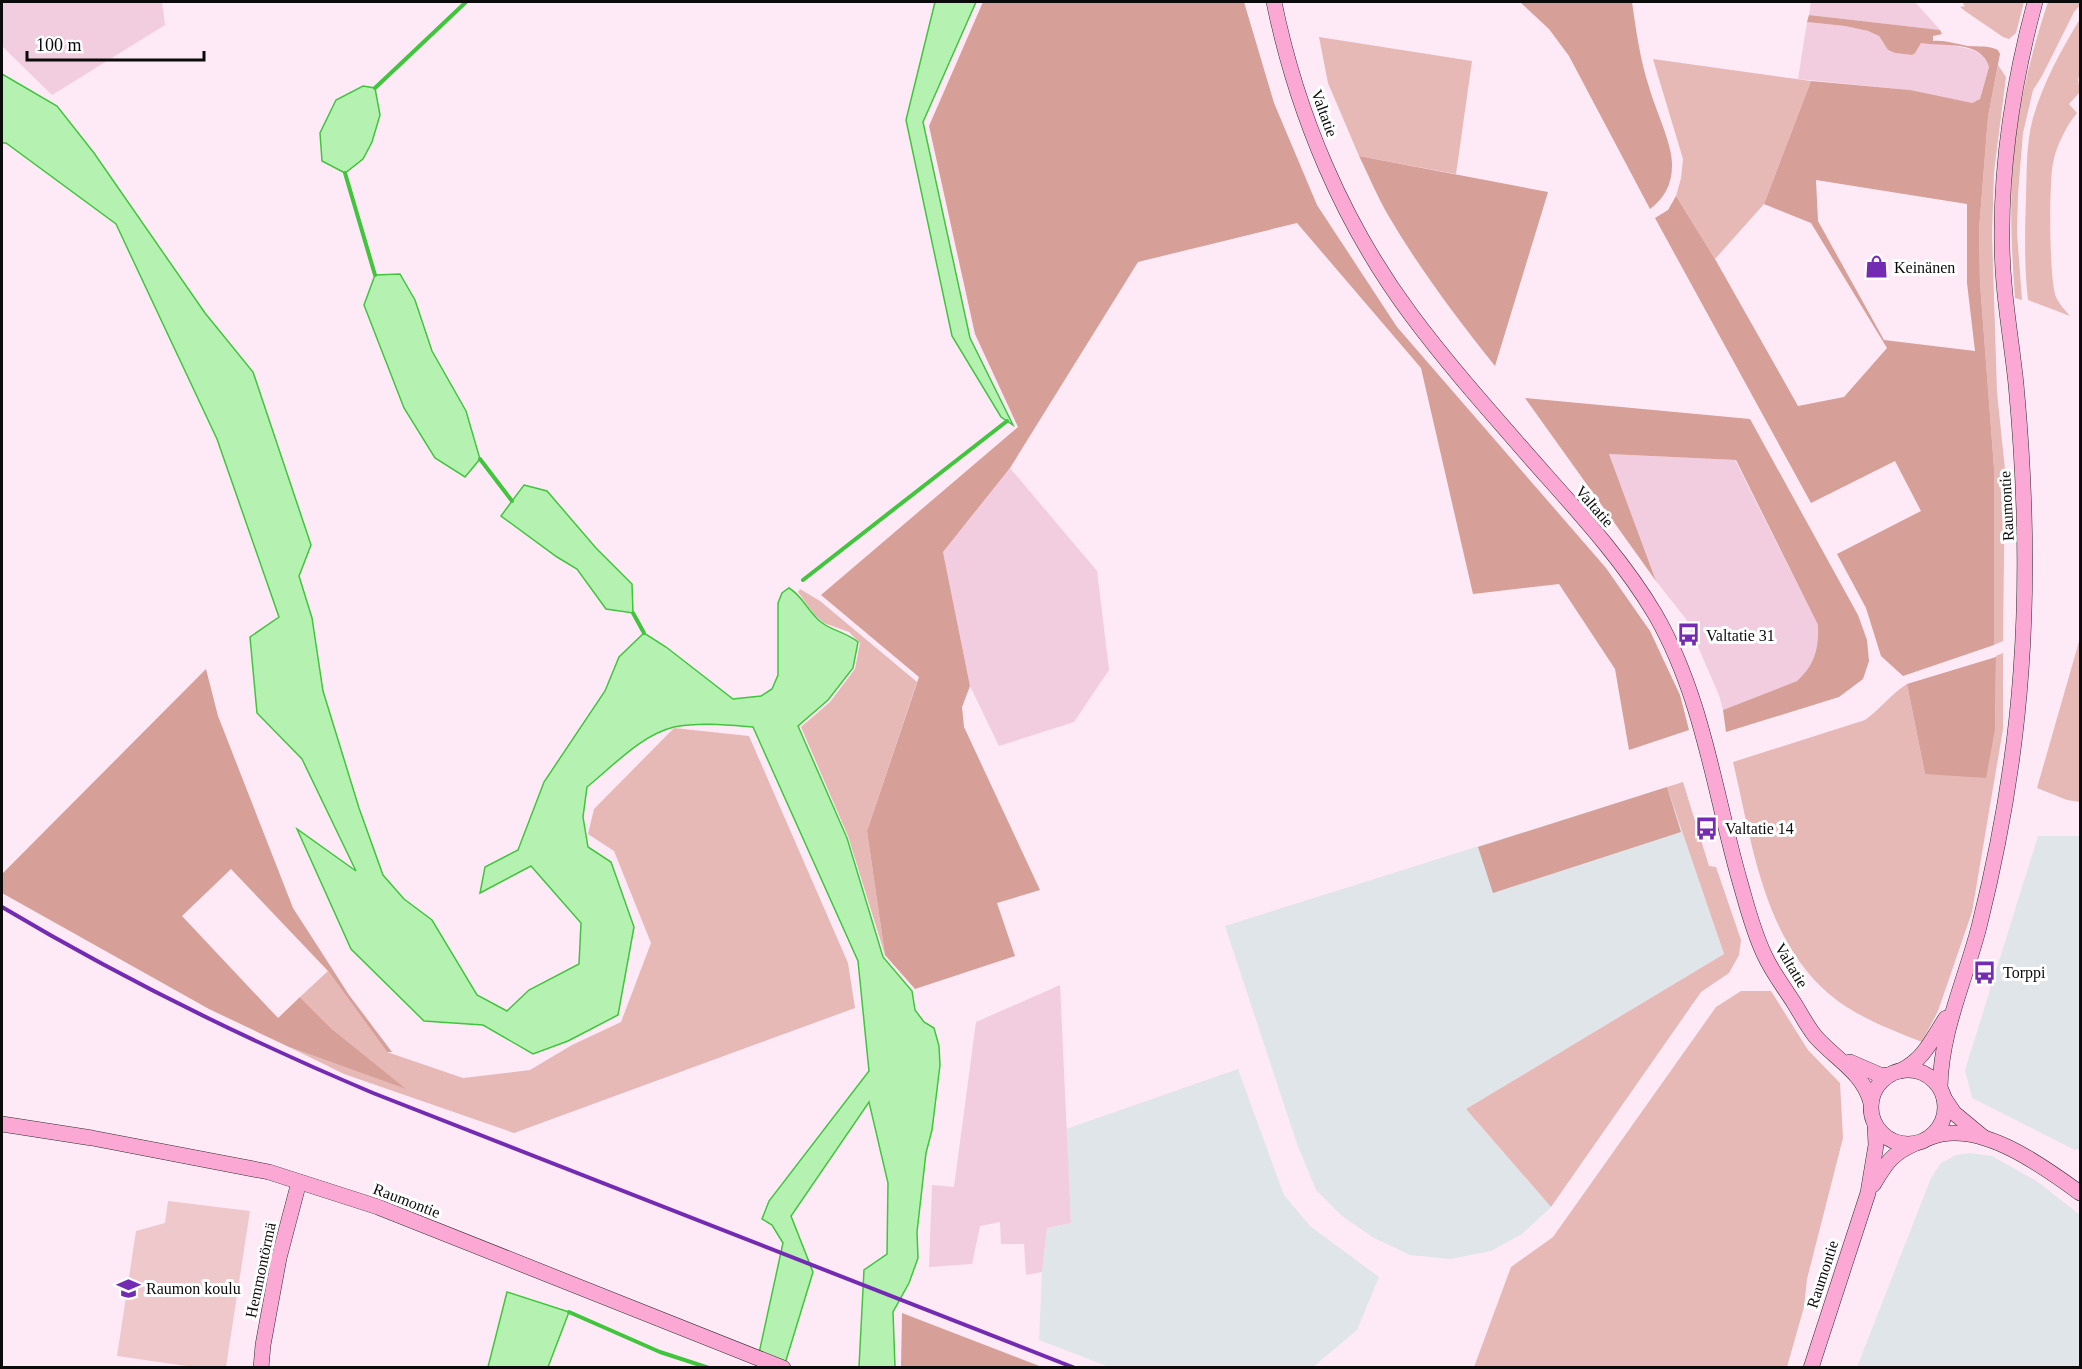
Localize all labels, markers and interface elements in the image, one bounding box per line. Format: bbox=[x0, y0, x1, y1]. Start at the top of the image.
scale bar bbox=[27, 24, 204, 62]
text: 100 m bbox=[36, 35, 82, 55]
street label: Valtatie bbox=[1308, 87, 1341, 139]
shop icon: Keinänen bbox=[1863, 254, 1889, 280]
place label: Keinänen bbox=[1894, 259, 1955, 276]
street label: Raumontie bbox=[1996, 470, 2017, 541]
street label: Valtatie bbox=[1572, 482, 1617, 530]
bus stop icon: Valtatie 31 bbox=[1675, 622, 1701, 648]
place label: Valtatie 31 bbox=[1706, 627, 1775, 644]
bus stop icon: Valtatie 14 bbox=[1694, 815, 1720, 841]
place label: Valtatie 14 bbox=[1725, 820, 1794, 837]
street label: Valtatie bbox=[1772, 940, 1811, 991]
bus stop icon: Torppi bbox=[1972, 959, 1998, 985]
place label: Torppi bbox=[2003, 964, 2046, 982]
street label: Raumontie bbox=[371, 1180, 443, 1221]
street label: Hemmontörmä bbox=[242, 1221, 279, 1319]
street label: Raumontie bbox=[1804, 1238, 1841, 1310]
school or university icon: Raumon koulu bbox=[115, 1275, 141, 1301]
place label: Raumon koulu bbox=[146, 1280, 241, 1297]

